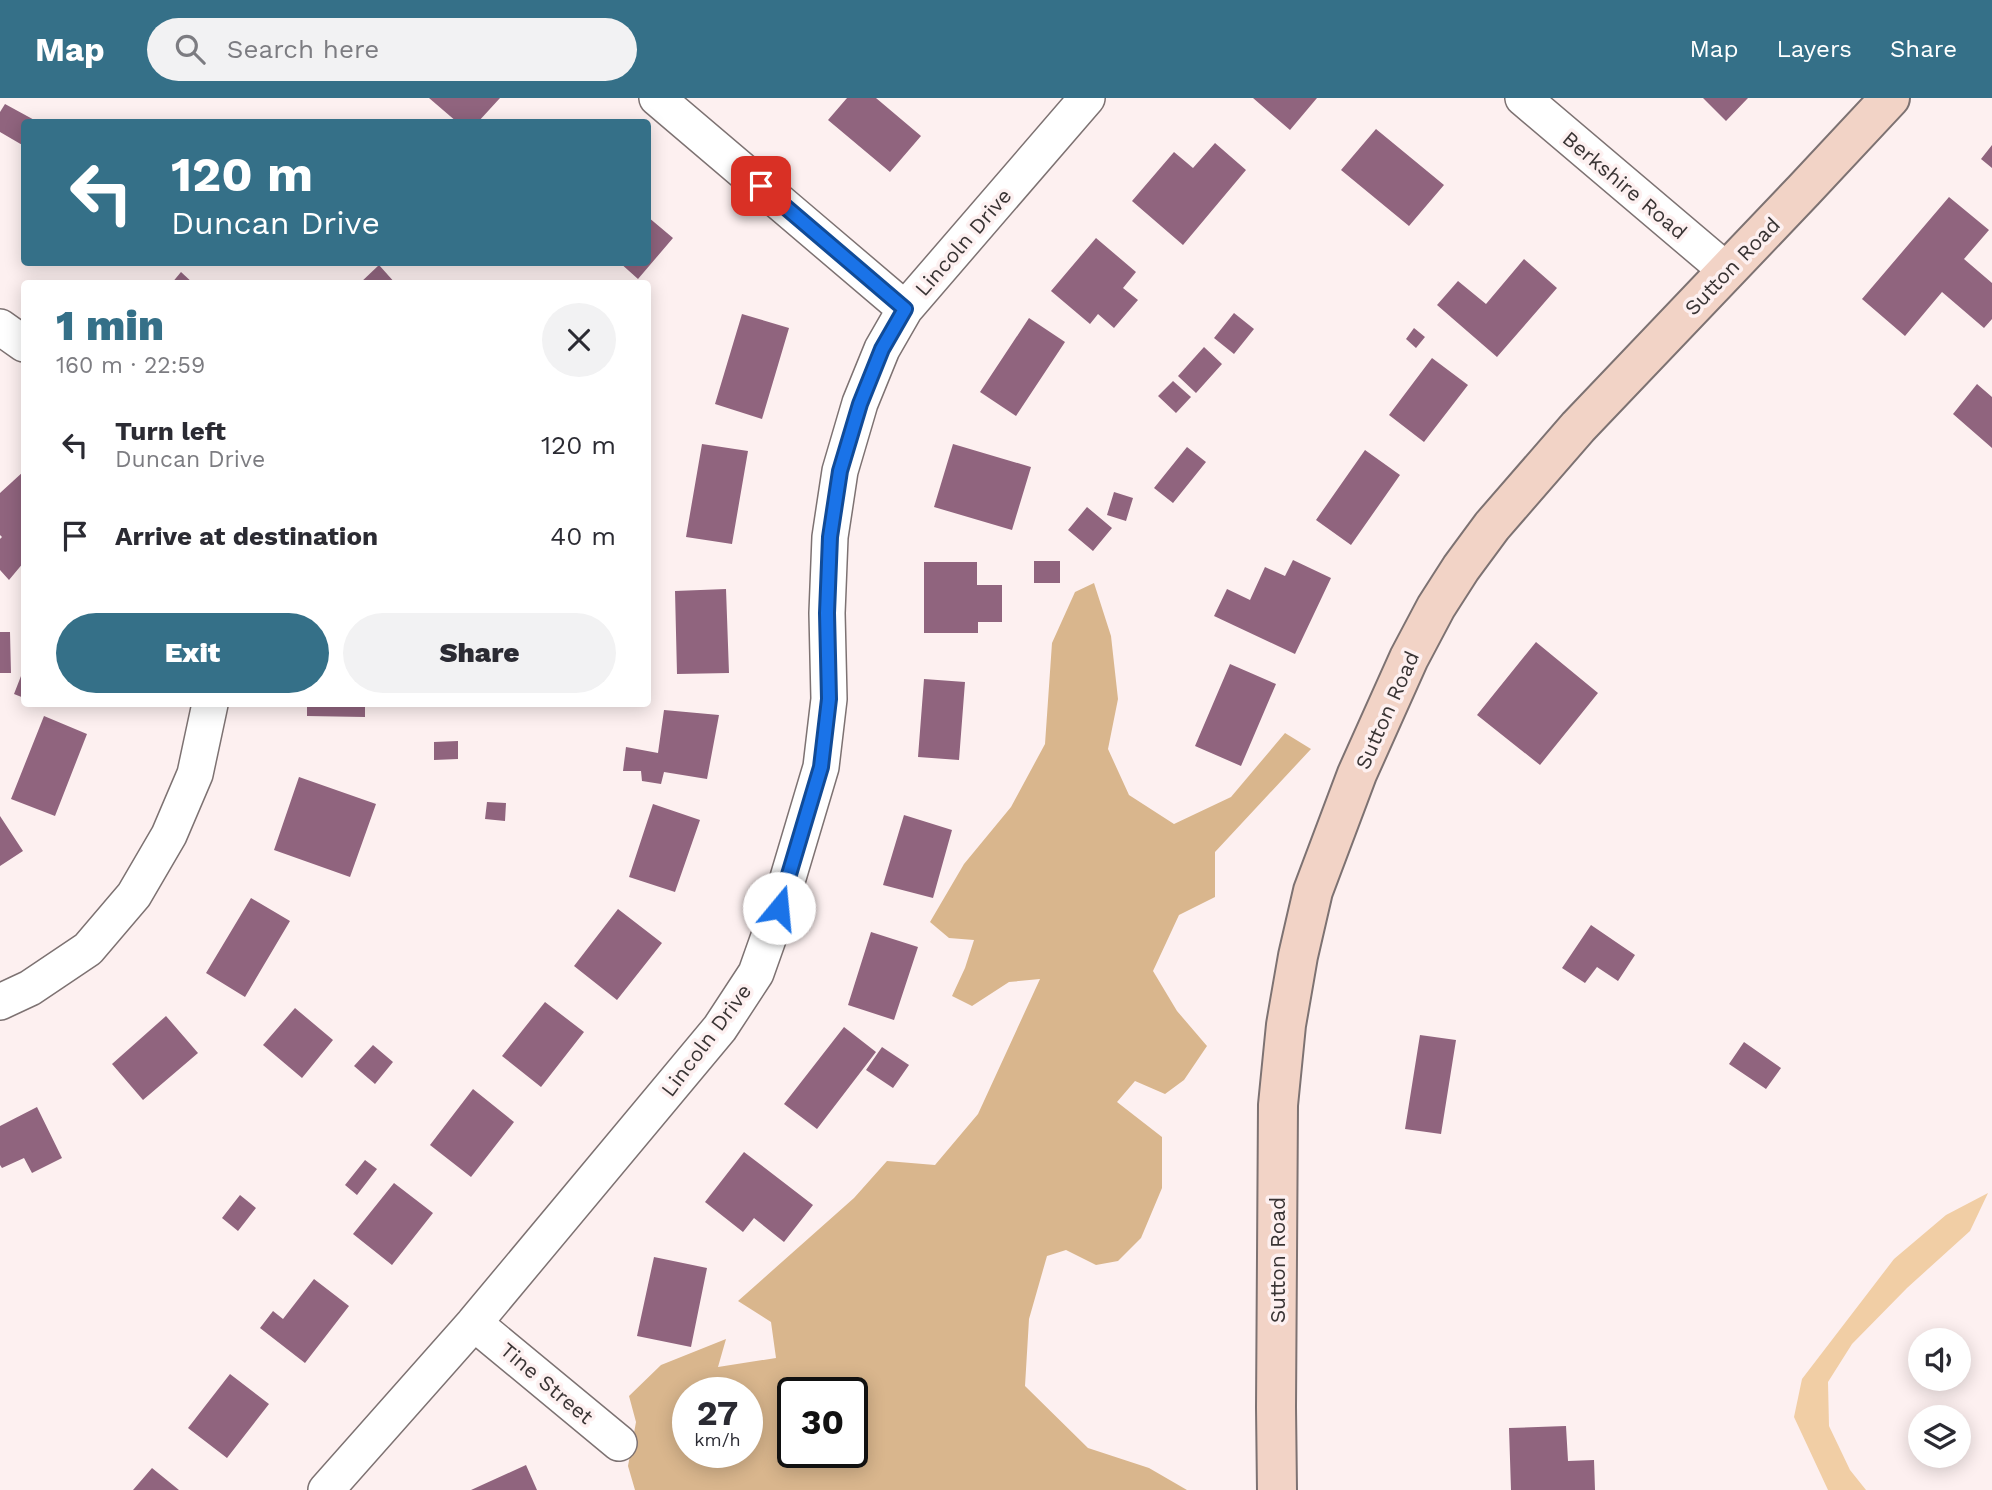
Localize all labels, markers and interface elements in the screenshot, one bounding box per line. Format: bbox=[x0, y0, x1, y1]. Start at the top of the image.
search box bbox=[147, 18, 637, 81]
text: Map bbox=[35, 30, 105, 69]
icon: search bbox=[171, 30, 209, 68]
text: Search here bbox=[227, 34, 379, 64]
text: Map bbox=[1690, 35, 1738, 63]
text: Layers bbox=[1776, 35, 1852, 63]
text: Share bbox=[1890, 35, 1957, 63]
street label: Berkshire Road bbox=[1558, 126, 1692, 244]
text: 120 m bbox=[171, 145, 313, 203]
icon: left bbox=[56, 147, 147, 238]
pin bbox=[731, 156, 791, 216]
icon: arrive bbox=[742, 167, 780, 205]
street label: Lincoln Drive bbox=[910, 183, 1016, 301]
text: Duncan Drive bbox=[171, 204, 380, 242]
street label: Sutton Road bbox=[1679, 212, 1785, 320]
text: 1 min bbox=[56, 301, 164, 350]
button: close bbox=[542, 303, 616, 377]
text: 160 m · 22:59 bbox=[56, 352, 205, 379]
text: Turn left bbox=[115, 416, 226, 446]
icon: left bbox=[56, 426, 94, 464]
text: 120 m bbox=[541, 430, 616, 460]
text: Duncan Drive bbox=[115, 446, 265, 473]
icon: arrive bbox=[56, 517, 94, 555]
text: Arrive at destination bbox=[115, 521, 378, 551]
text: 40 m bbox=[550, 521, 616, 551]
button: Exit bbox=[56, 613, 329, 693]
button: Share bbox=[343, 613, 616, 693]
street label: Sutton Road bbox=[1350, 647, 1424, 773]
position arrow bbox=[742, 871, 816, 945]
street label: Lincoln Drive bbox=[656, 979, 756, 1101]
street label: Sutton Road bbox=[1265, 1197, 1290, 1323]
map controls bbox=[1908, 1328, 1971, 1468]
button: sound bbox=[1908, 1328, 1971, 1391]
street label: Tine Street bbox=[496, 1337, 599, 1429]
speed limit sign: 30 bbox=[777, 1377, 868, 1468]
text: 27 bbox=[697, 1392, 738, 1434]
button: layers bbox=[1908, 1405, 1971, 1468]
text: km/h bbox=[694, 1429, 741, 1450]

